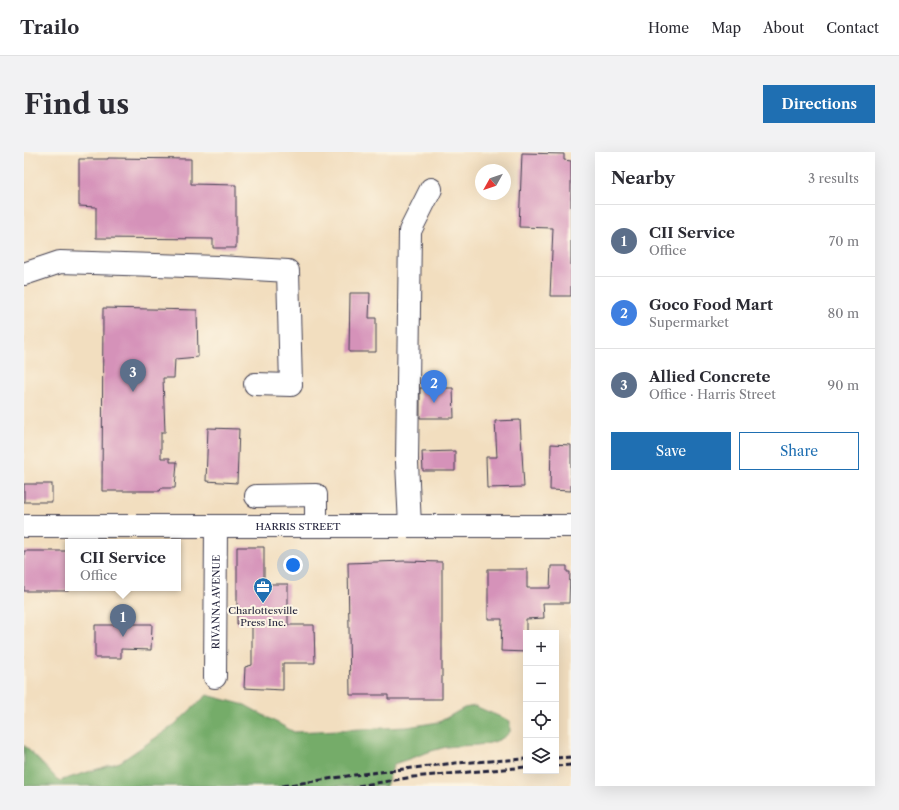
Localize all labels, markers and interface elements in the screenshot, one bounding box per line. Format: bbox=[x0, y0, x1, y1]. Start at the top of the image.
text: Trailo bbox=[20, 16, 79, 39]
text: Home bbox=[648, 19, 689, 37]
text: Map bbox=[711, 19, 741, 37]
text: About bbox=[763, 19, 804, 37]
text: Contact bbox=[826, 19, 879, 37]
button: Directions bbox=[763, 85, 875, 123]
text: Find us bbox=[24, 87, 129, 121]
north arrow bbox=[475, 164, 511, 200]
text: Nearby bbox=[611, 168, 675, 188]
text: 3 results bbox=[808, 170, 859, 186]
text: CII Service bbox=[649, 223, 735, 242]
text: 1 bbox=[621, 233, 627, 249]
text: 70 m bbox=[829, 233, 859, 249]
text: Office bbox=[649, 242, 686, 258]
text: Goco Food Mart bbox=[649, 295, 773, 314]
text: 2 bbox=[620, 305, 628, 321]
text: 80 m bbox=[827, 305, 859, 321]
text: Supermarket bbox=[649, 314, 729, 330]
pin: 3 bbox=[120, 359, 146, 392]
text: Allied Concrete bbox=[649, 367, 771, 386]
pin: 2 bbox=[421, 370, 447, 403]
text: 3 bbox=[620, 377, 628, 393]
text: 90 m bbox=[828, 377, 859, 393]
text: Office · Harris Street bbox=[649, 386, 776, 402]
button: Save bbox=[611, 432, 731, 470]
button: Share bbox=[739, 432, 859, 470]
street label: HARRIS STREET bbox=[255, 520, 341, 533]
popup bbox=[65, 539, 181, 591]
text: CII Service bbox=[80, 548, 166, 567]
street label: RIVANNA AVENUE bbox=[209, 555, 222, 649]
your location bbox=[283, 555, 303, 575]
text: Office bbox=[80, 567, 117, 583]
office icon: Charlottesville Press Inc. bbox=[252, 576, 274, 604]
pin: 1 bbox=[110, 604, 136, 637]
place label: Charlottesville Press Inc. bbox=[228, 604, 298, 629]
map controls bbox=[523, 630, 559, 774]
button: + bbox=[523, 630, 559, 666]
button: − bbox=[523, 666, 559, 702]
button: locate bbox=[523, 702, 559, 738]
button: layers bbox=[523, 738, 559, 774]

